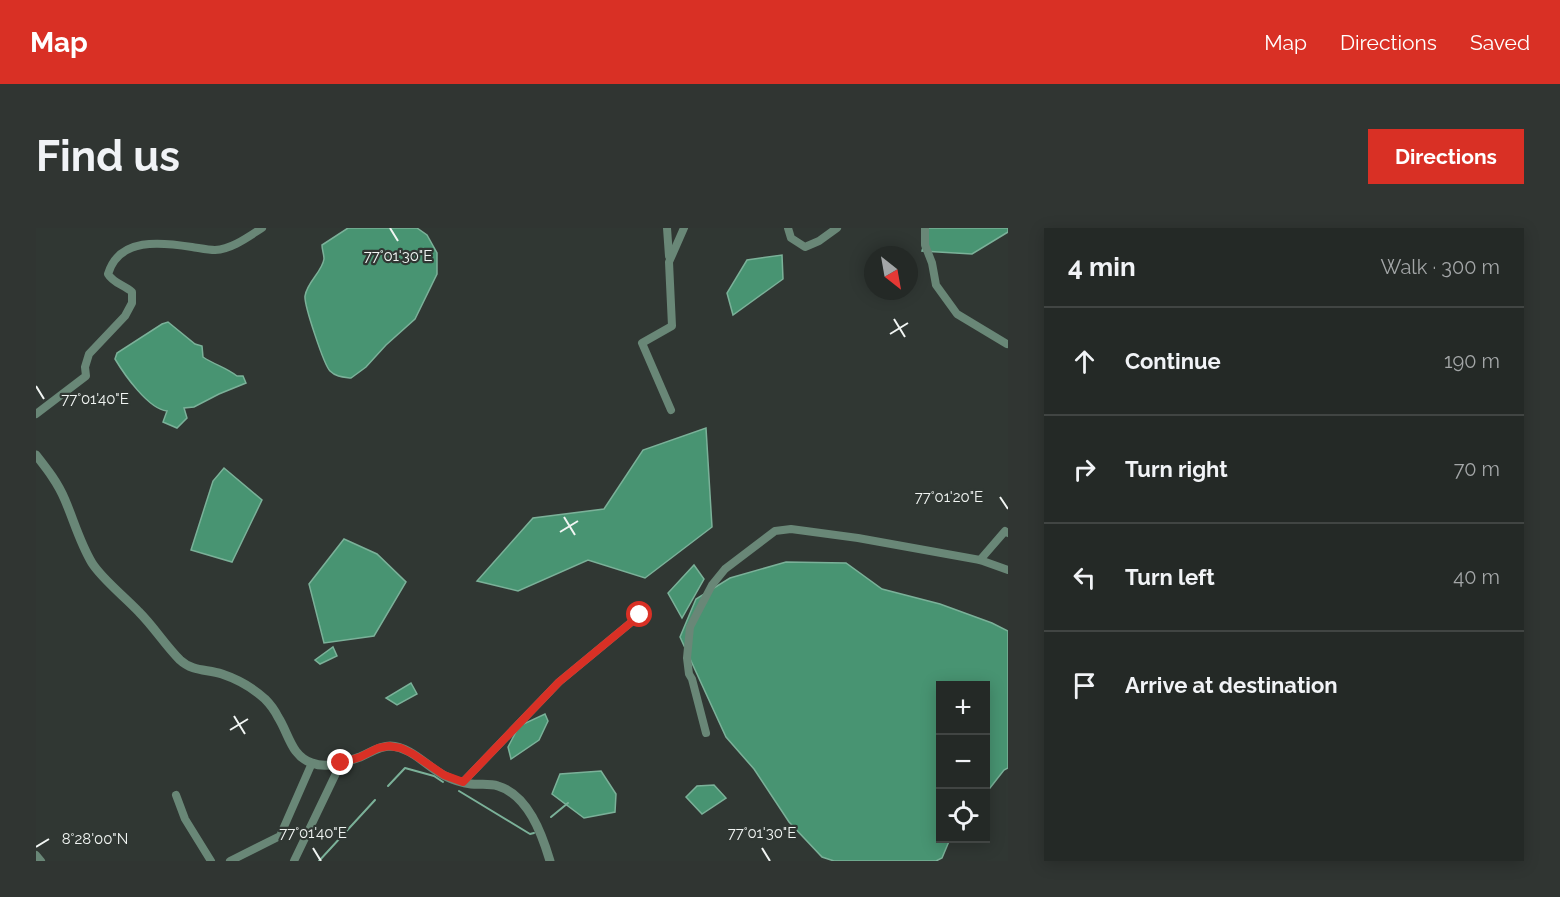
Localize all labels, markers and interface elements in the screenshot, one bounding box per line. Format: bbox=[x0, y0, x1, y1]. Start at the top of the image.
text: Map bbox=[30, 26, 88, 59]
text: Map bbox=[1264, 30, 1307, 55]
text: Directions bbox=[1340, 30, 1437, 55]
text: Saved bbox=[1470, 30, 1530, 55]
button: Directions bbox=[1368, 129, 1524, 184]
text: Find us bbox=[36, 132, 180, 181]
north arrow bbox=[864, 246, 918, 300]
text: 77°01'30"E bbox=[364, 247, 432, 265]
text: 4 min bbox=[1068, 252, 1136, 282]
text: Walk · 300 m bbox=[1381, 255, 1500, 279]
icon: ahead bbox=[1068, 345, 1101, 378]
text: Continue bbox=[1125, 348, 1221, 374]
text: 190 m bbox=[1444, 349, 1500, 373]
text: 77°01'40"E bbox=[61, 390, 129, 408]
icon: right bbox=[1068, 453, 1101, 486]
text: Turn right bbox=[1125, 456, 1228, 482]
text: 70 m bbox=[1454, 457, 1500, 481]
text: 77°01'20"E bbox=[915, 488, 983, 506]
icon: left bbox=[1068, 561, 1101, 594]
text: Turn left bbox=[1125, 564, 1215, 590]
text: 40 m bbox=[1453, 565, 1500, 589]
route start bbox=[626, 601, 652, 627]
icon: arrive bbox=[1068, 669, 1101, 702]
text: Arrive at destination bbox=[1125, 672, 1338, 698]
map controls bbox=[936, 681, 990, 843]
button: + bbox=[936, 681, 990, 735]
button: − bbox=[936, 735, 990, 789]
route end bbox=[327, 749, 353, 775]
button: locate bbox=[936, 789, 990, 843]
text: 77°01'40"E bbox=[279, 824, 347, 842]
text: 77°01'30"E bbox=[728, 824, 796, 842]
text: 8°28'00"N bbox=[62, 830, 128, 848]

